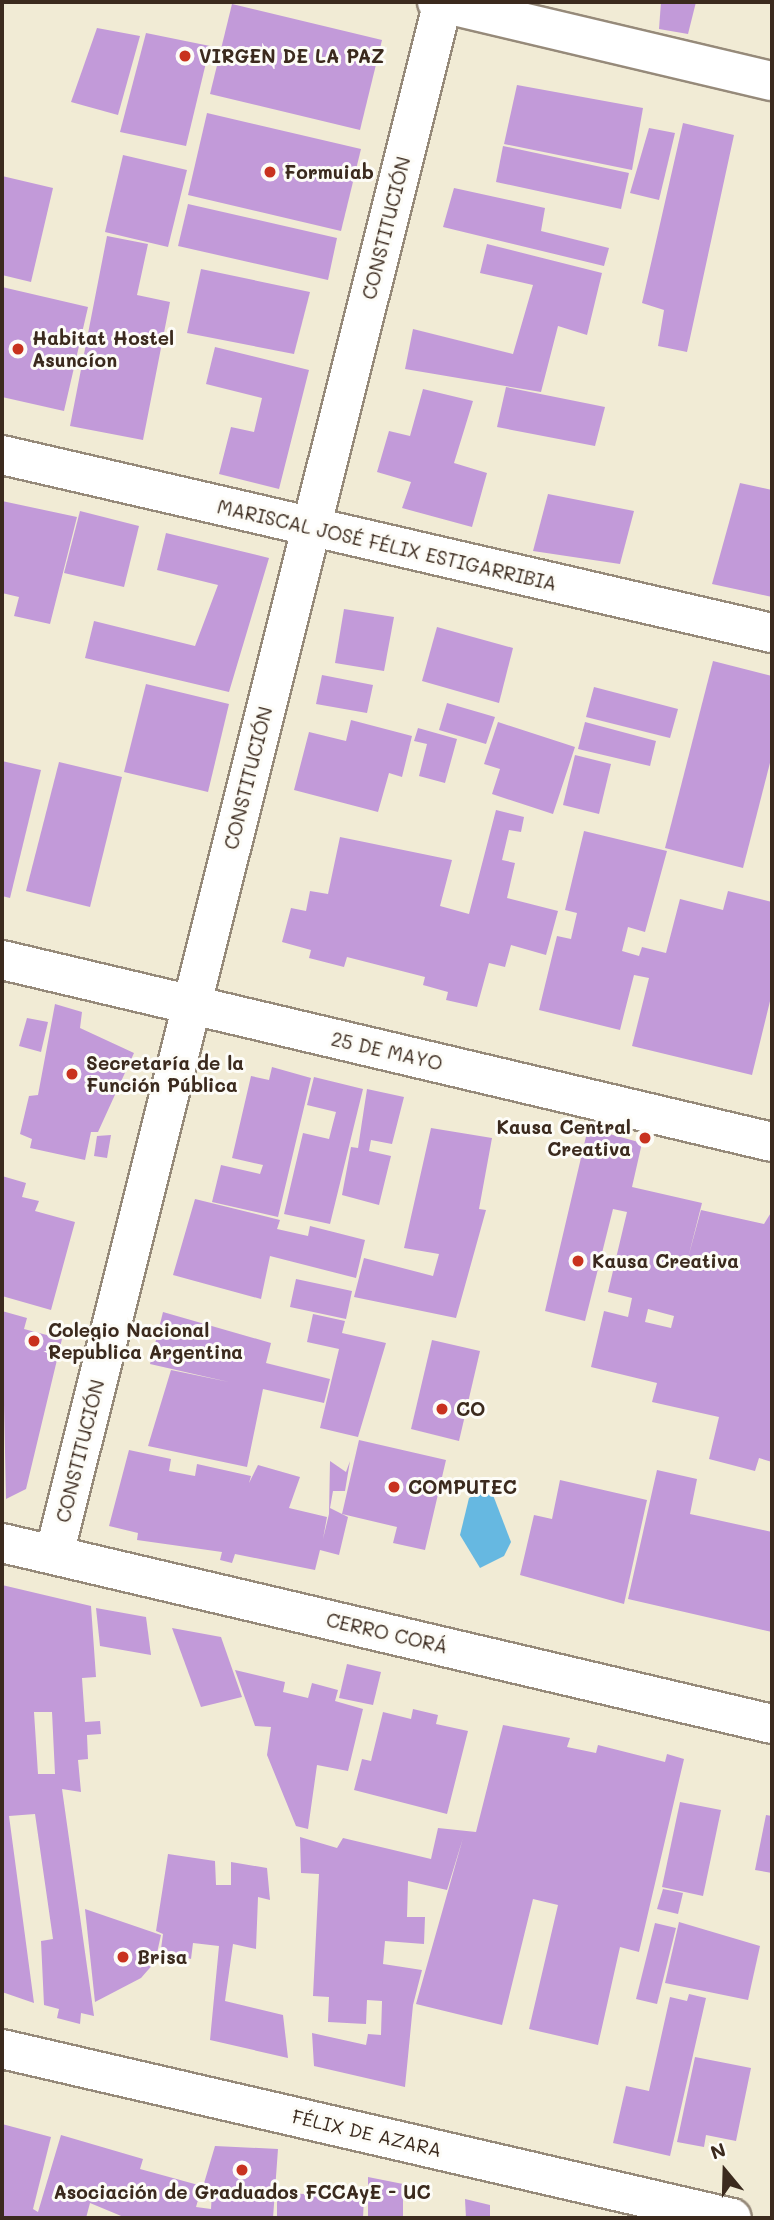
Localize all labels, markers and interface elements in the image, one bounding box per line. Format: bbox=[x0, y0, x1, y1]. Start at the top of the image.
place label: VIRGEN DE LA PAZ bbox=[199, 45, 384, 67]
marker: VIRGEN DE LA PAZ bbox=[177, 48, 193, 64]
street label: CONSTITUCIÓN bbox=[357, 154, 415, 302]
place label: Formuiab bbox=[284, 161, 374, 183]
marker: Formuiab bbox=[262, 164, 278, 180]
place label: Habitat Hostel Asuncíon bbox=[32, 327, 174, 371]
marker: Habitat Hostel Asuncíon bbox=[10, 341, 26, 357]
street label: MARISCAL JOSÉ FÉLIX ESTIGARRIBIA bbox=[215, 495, 559, 595]
street label: CONSTITUCIÓN bbox=[219, 704, 277, 852]
street label: 25 DE MAYO bbox=[329, 1027, 445, 1075]
place label: Secretaría de la Función Pública bbox=[86, 1052, 244, 1096]
marker: Secretaría de la Función Pública bbox=[64, 1066, 80, 1082]
place label: Kausa Central Creativa bbox=[496, 1116, 631, 1160]
marker: Kausa Central Creativa bbox=[637, 1130, 653, 1146]
place label: Kausa Creativa bbox=[592, 1250, 739, 1272]
marker: Kausa Creativa bbox=[570, 1253, 586, 1269]
place label: Colegio Nacional Republica Argentina bbox=[48, 1319, 243, 1363]
marker: Colegio Nacional Republica Argentina bbox=[26, 1333, 42, 1349]
street label: CONSTITUCIÓN bbox=[51, 1377, 109, 1525]
place label: CO bbox=[456, 1398, 486, 1420]
marker: CO bbox=[434, 1401, 450, 1417]
place label: COMPUTEC bbox=[408, 1476, 517, 1498]
marker: COMPUTEC bbox=[386, 1479, 402, 1495]
street label: CERRO CORÁ bbox=[324, 1608, 450, 1658]
place label: Brisa bbox=[137, 1946, 187, 1968]
marker: Brisa bbox=[115, 1949, 131, 1965]
street label: FÉLIX DE AZARA bbox=[290, 2105, 444, 2161]
north arrow bbox=[690, 2136, 760, 2206]
text: N bbox=[707, 2137, 729, 2165]
marker: Asociación de Graduados FCCAyE - UC bbox=[234, 2162, 250, 2178]
place label: Asociación de Graduados FCCAyE - UC bbox=[53, 2181, 431, 2203]

